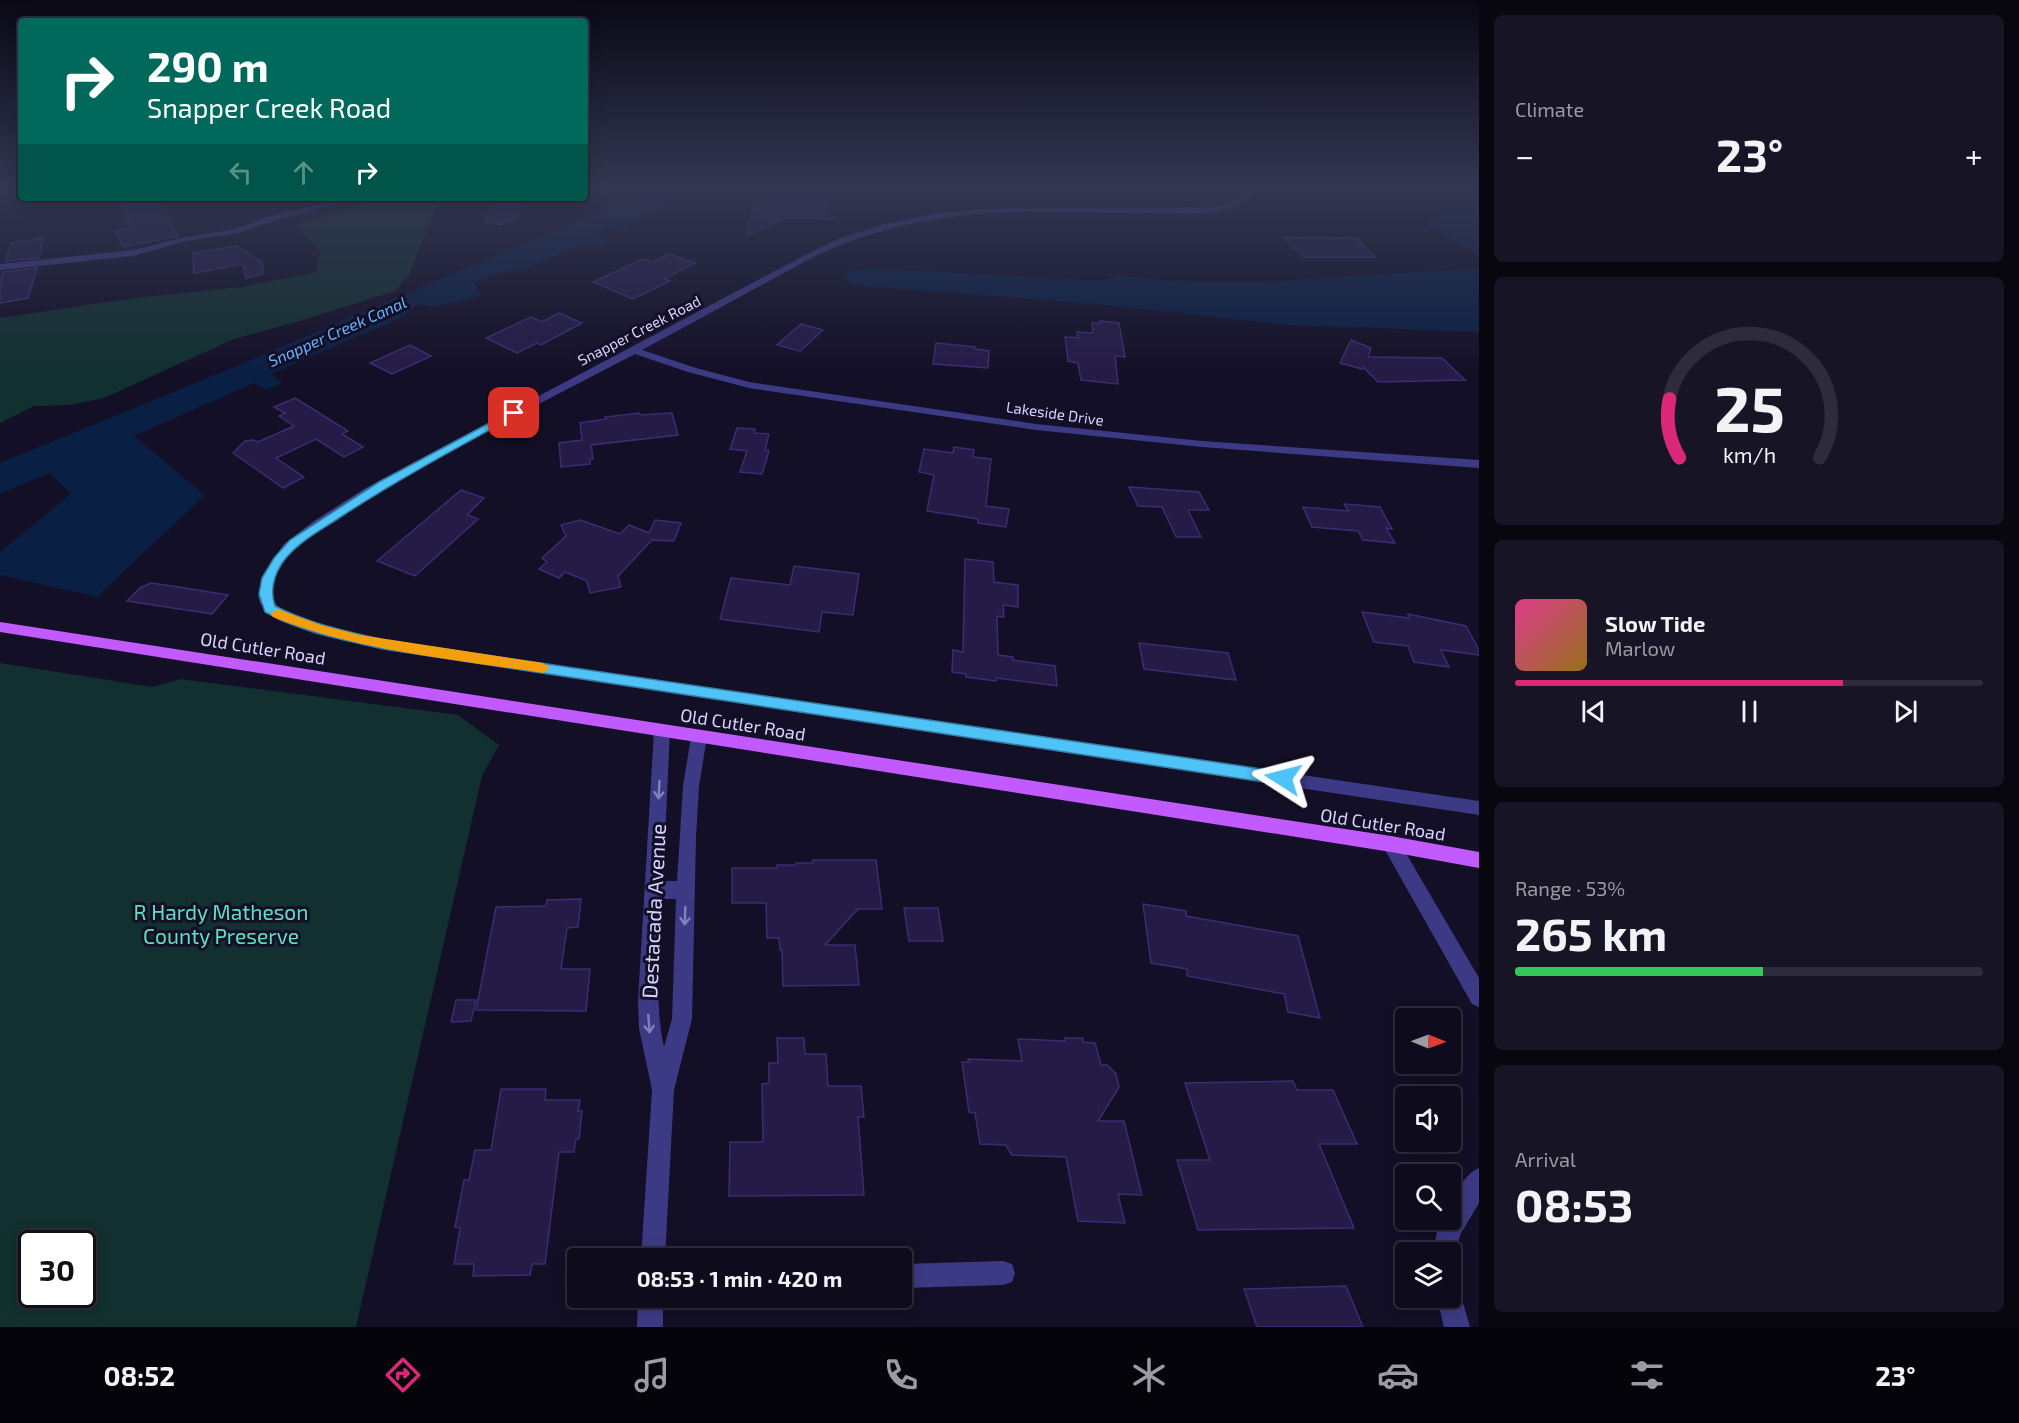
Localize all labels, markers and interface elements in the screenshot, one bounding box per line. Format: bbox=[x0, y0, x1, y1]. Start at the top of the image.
text: 290 m bbox=[147, 40, 269, 90]
icon: right bbox=[48, 42, 126, 120]
text: Snapper Creek Road bbox=[147, 91, 391, 123]
text: Climate bbox=[1515, 97, 1584, 121]
text: 23° bbox=[1716, 127, 1783, 181]
text: − bbox=[1515, 135, 1534, 175]
text: + bbox=[1965, 135, 1983, 175]
icon: left bbox=[224, 156, 257, 189]
icon: ahead bbox=[287, 156, 320, 189]
icon: right bbox=[350, 156, 383, 189]
street label: Snapper Creek Road bbox=[574, 291, 704, 369]
water label: Snapper Creek Canal bbox=[265, 292, 409, 370]
text: 25 bbox=[1714, 370, 1784, 445]
pin bbox=[488, 387, 539, 438]
icon: arrive bbox=[497, 396, 530, 429]
street label: Lakeside Drive bbox=[1005, 397, 1105, 429]
text: km/h bbox=[1722, 443, 1776, 468]
text: Slow Tide bbox=[1605, 610, 1705, 636]
street label: Old Cutler Road bbox=[199, 627, 327, 669]
text: Marlow bbox=[1605, 636, 1675, 660]
icon: previous bbox=[1577, 695, 1610, 728]
icon: pause bbox=[1733, 695, 1766, 728]
icon: next bbox=[1889, 695, 1922, 728]
street label: Old Cutler Road bbox=[679, 703, 807, 745]
position arrow bbox=[1251, 746, 1315, 810]
one-way arrow bbox=[654, 779, 665, 799]
street label: Old Cutler Road bbox=[1319, 803, 1447, 845]
street label: Destacada Avenue bbox=[636, 823, 670, 999]
text: Range · 53% bbox=[1515, 876, 1625, 900]
park label: R Hardy Matheson County Preserve bbox=[133, 899, 309, 948]
one-way arrow bbox=[680, 906, 691, 926]
text: 265 km bbox=[1515, 906, 1667, 960]
north arrow bbox=[1395, 1008, 1461, 1074]
map controls bbox=[1395, 1008, 1461, 1308]
one-way arrow bbox=[644, 1013, 655, 1033]
button: sound bbox=[1395, 1086, 1461, 1152]
text: Arrival bbox=[1515, 1147, 1576, 1171]
button: search bbox=[1395, 1164, 1461, 1230]
text: 08:53 bbox=[1515, 1177, 1633, 1231]
speed limit sign: 30 bbox=[18, 1230, 96, 1308]
button: layers bbox=[1395, 1242, 1461, 1308]
text: 08:53 · 1 min · 420 m bbox=[637, 1265, 842, 1291]
icon: directions bbox=[382, 1354, 424, 1396]
icon: music bbox=[631, 1354, 673, 1396]
icon: phone bbox=[880, 1354, 922, 1396]
icon: climate bbox=[1128, 1354, 1170, 1396]
icon: car bbox=[1377, 1354, 1419, 1396]
icon: filters bbox=[1626, 1354, 1668, 1396]
text: 08:52 bbox=[103, 1359, 175, 1391]
text: 23° bbox=[1875, 1359, 1915, 1391]

